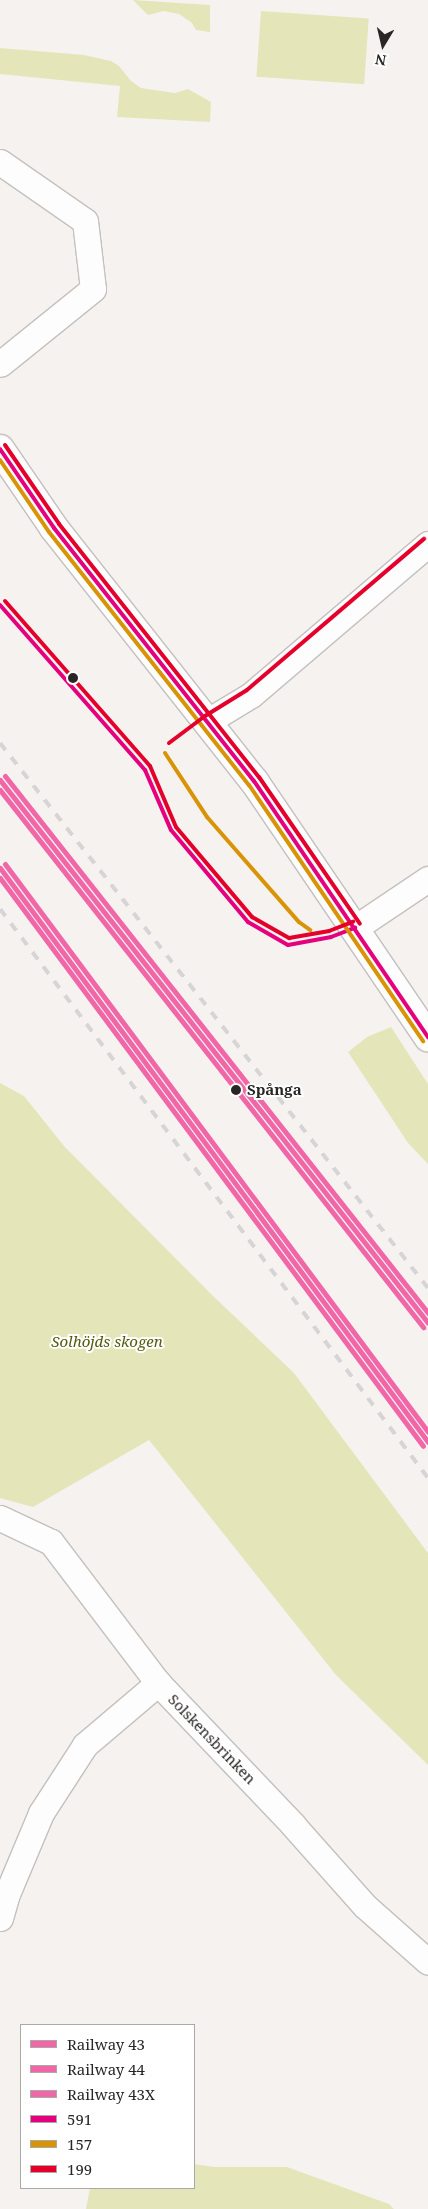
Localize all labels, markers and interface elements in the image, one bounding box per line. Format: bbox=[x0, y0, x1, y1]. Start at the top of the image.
north arrow bbox=[358, 20, 408, 70]
text: N bbox=[374, 50, 388, 71]
unlabelled marker bbox=[68, 673, 78, 683]
place label: Spånga bbox=[247, 1081, 302, 1099]
marker: Spånga bbox=[229, 1083, 243, 1097]
park label: Solhöjds skogen bbox=[51, 1333, 163, 1351]
street label: Solskensbrinken bbox=[165, 1690, 259, 1788]
legend bbox=[20, 2024, 195, 2189]
text: Railway 43 bbox=[67, 2034, 145, 2054]
text: Railway 44 bbox=[67, 2059, 145, 2079]
text: Railway 43X bbox=[67, 2084, 155, 2104]
text: 591 bbox=[67, 2109, 92, 2129]
text: 157 bbox=[67, 2134, 92, 2154]
text: 199 bbox=[67, 2159, 92, 2179]

